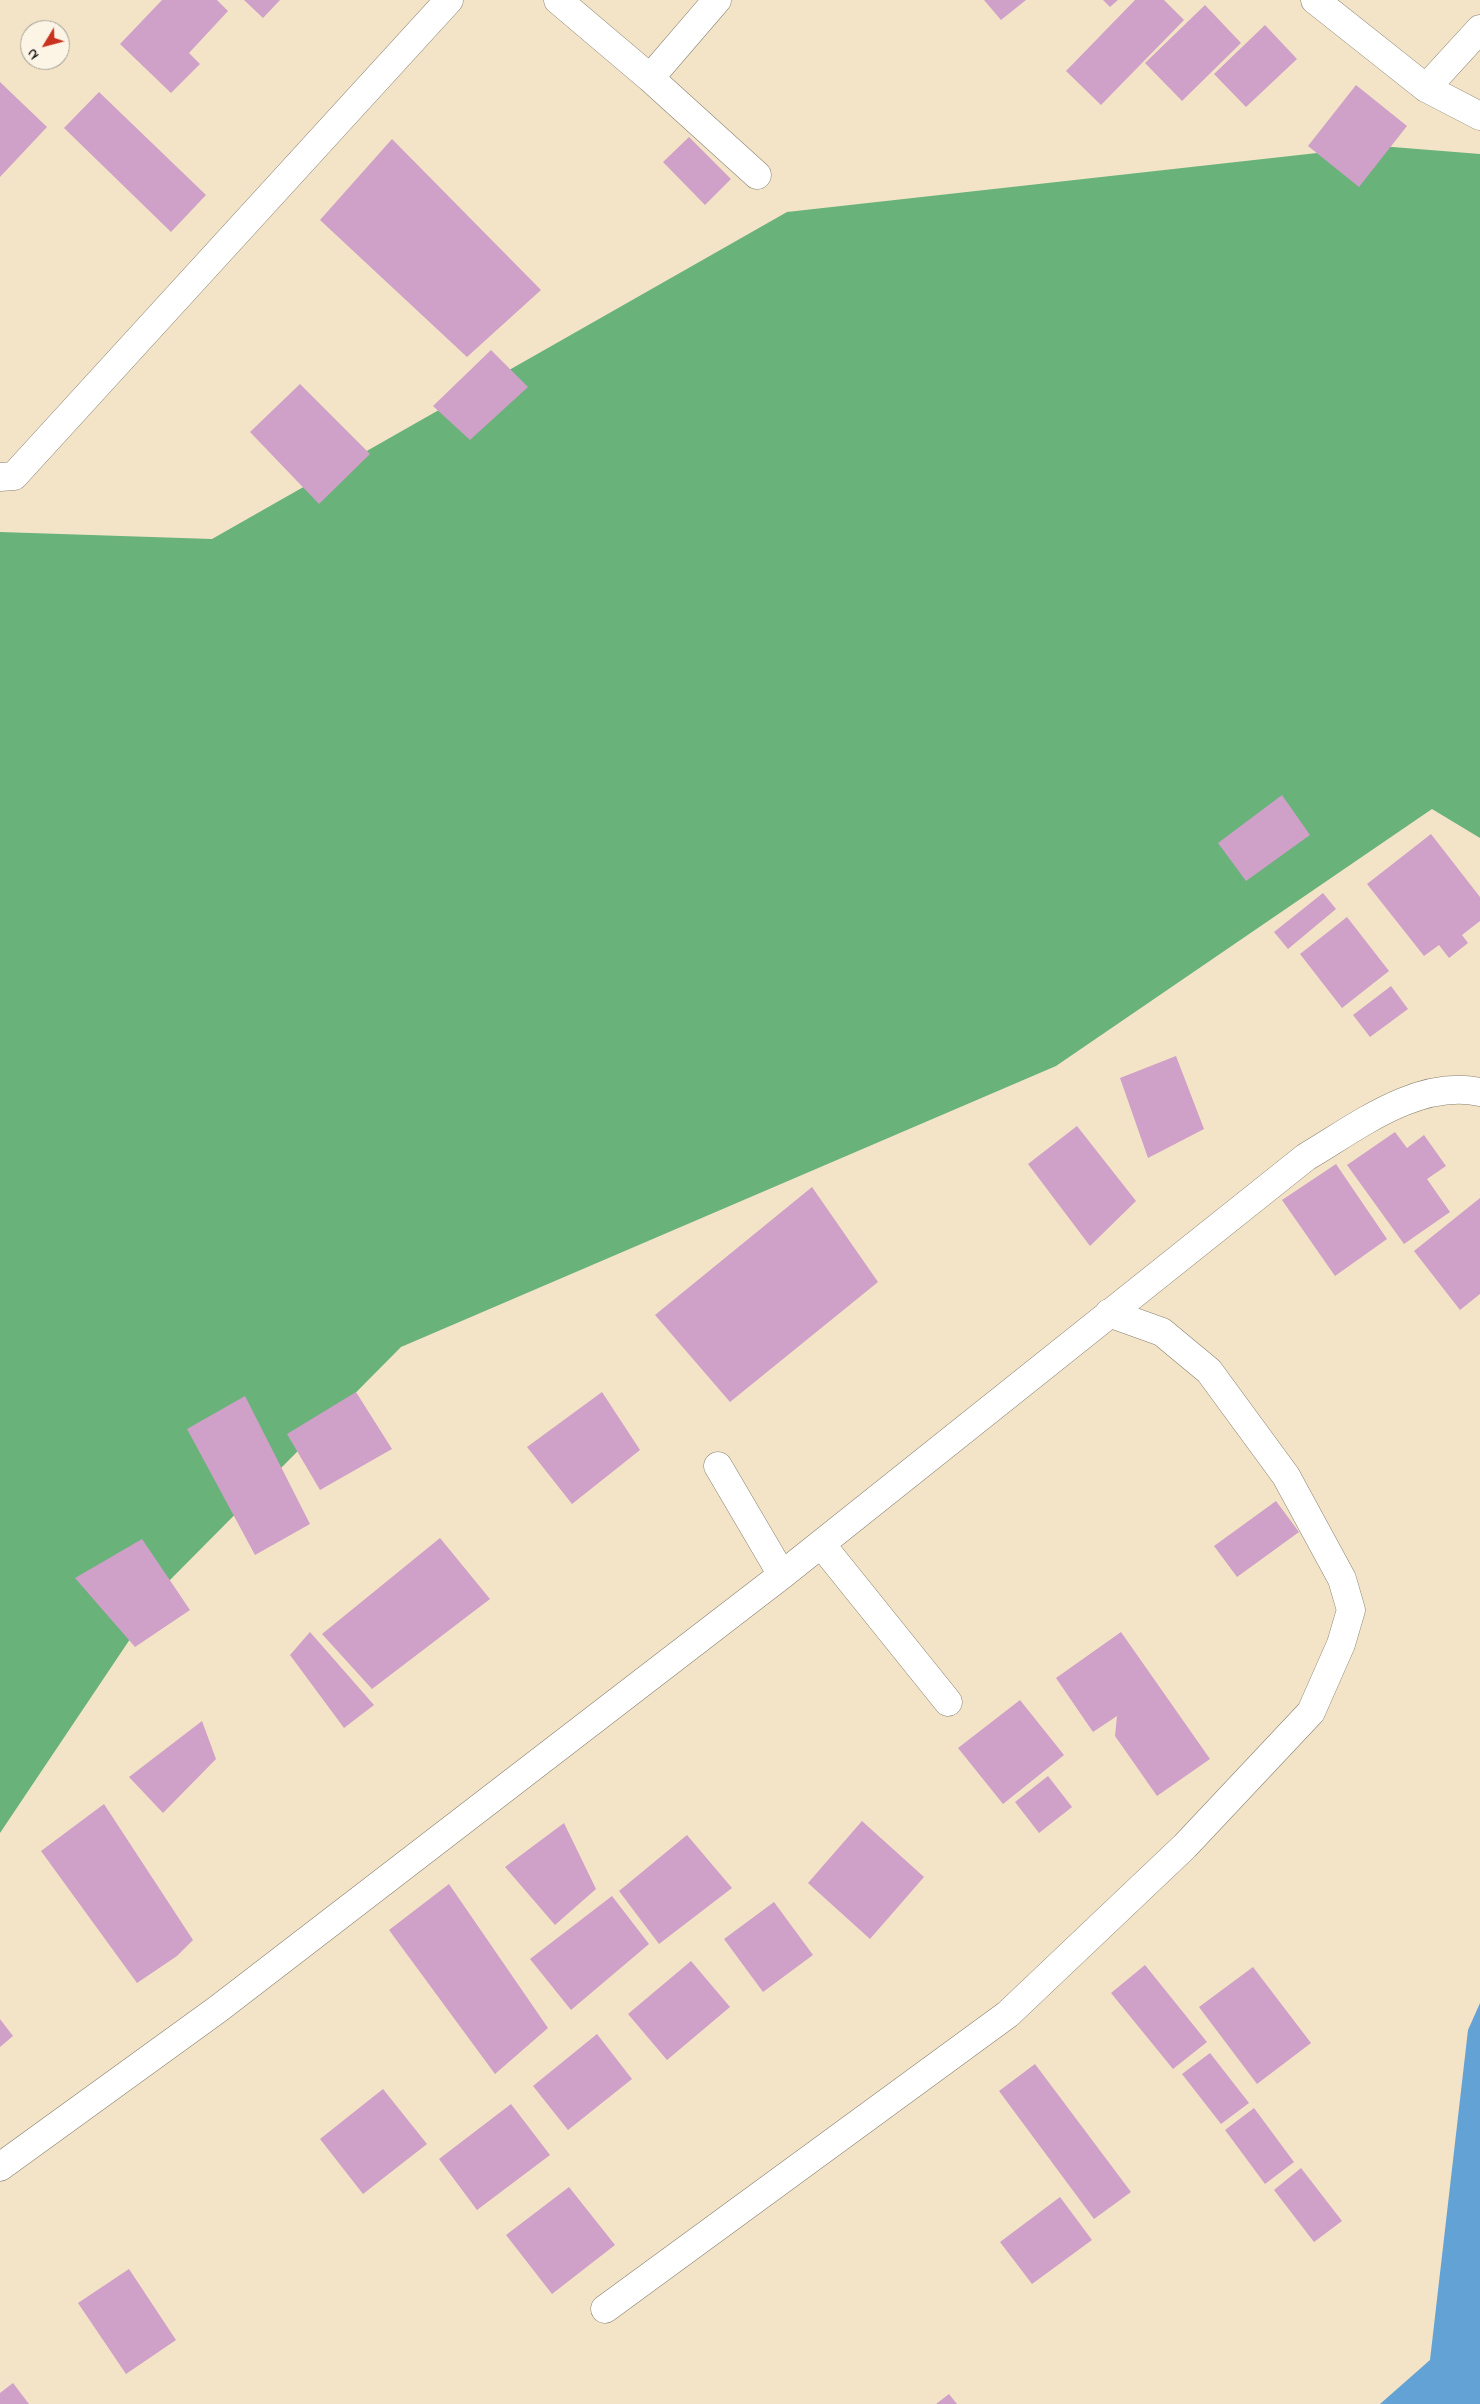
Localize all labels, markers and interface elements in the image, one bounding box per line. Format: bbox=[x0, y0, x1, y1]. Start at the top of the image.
north arrow bbox=[20, 20, 70, 70]
text: N bbox=[22, 44, 45, 64]

